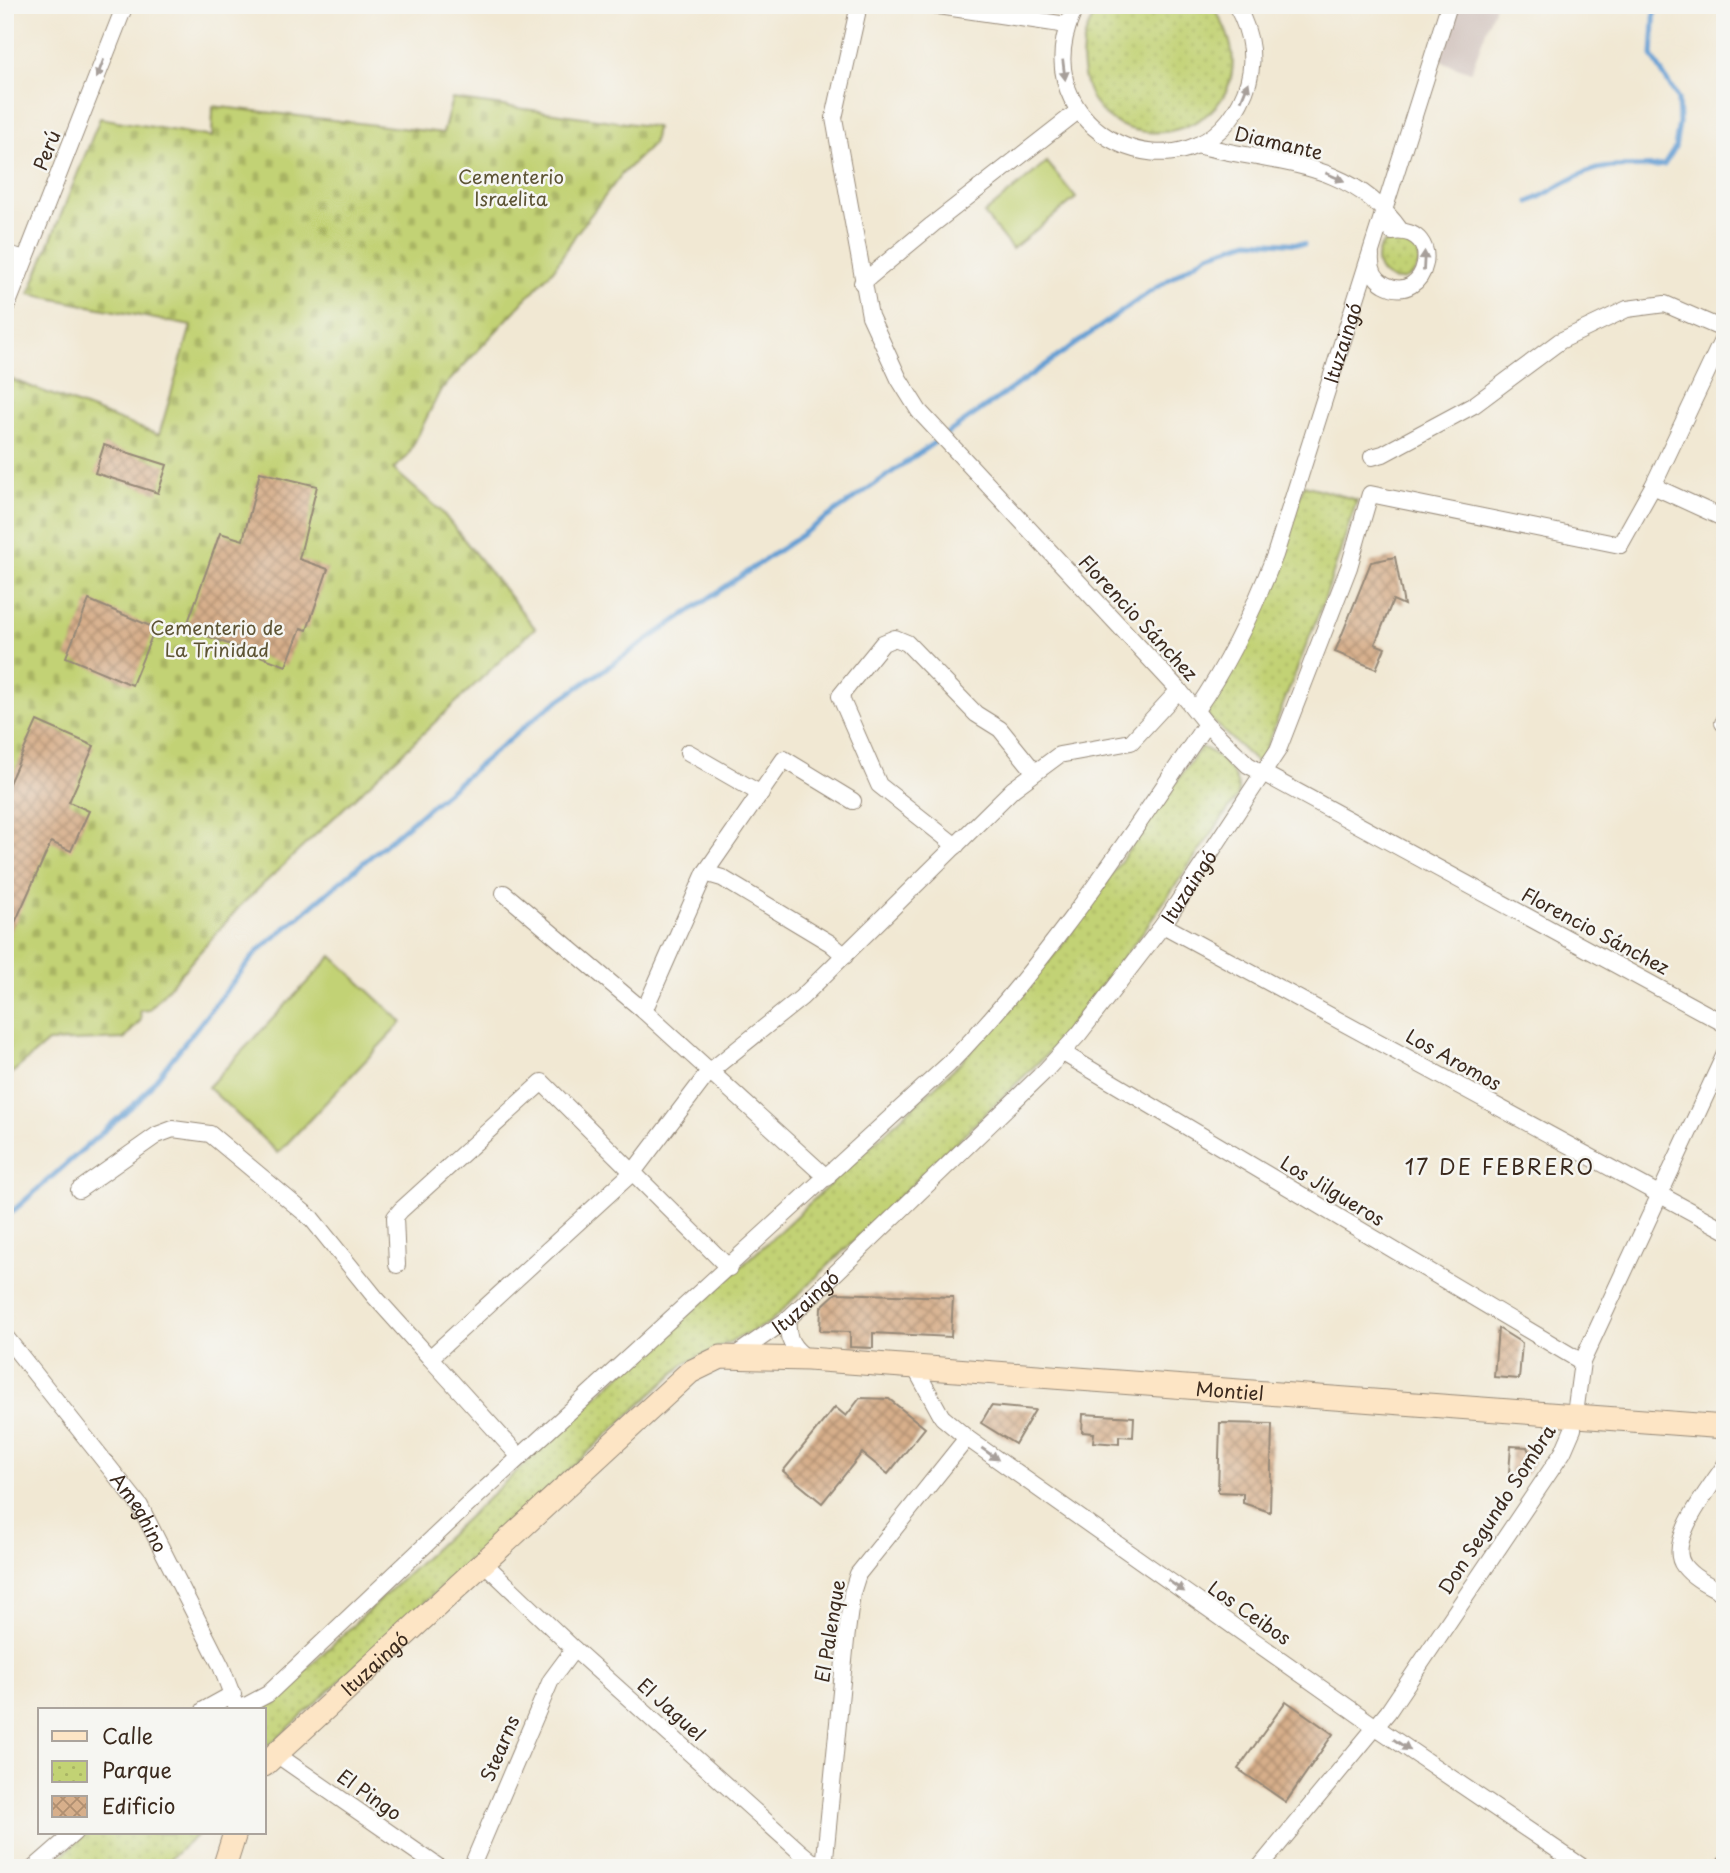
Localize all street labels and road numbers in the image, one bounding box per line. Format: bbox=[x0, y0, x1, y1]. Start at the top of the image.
street label: Diamante bbox=[1232, 118, 1326, 166]
street label: Perú bbox=[25, 126, 67, 174]
street label: Ituzaingó bbox=[1316, 299, 1368, 387]
street label: Florencio Sánchez bbox=[1073, 548, 1205, 686]
street label: Ituzaingó bbox=[1154, 844, 1223, 929]
street label: Florencio Sánchez bbox=[1517, 879, 1675, 981]
street label: Los Aromos bbox=[1401, 1021, 1507, 1097]
street label: Los Jilgueros bbox=[1276, 1148, 1390, 1232]
street label: Ituzaingó bbox=[766, 1263, 845, 1340]
street label: Montiel bbox=[1195, 1374, 1265, 1407]
street label: Don Segundo Sombra bbox=[1430, 1418, 1562, 1600]
street label: Ameghino bbox=[104, 1466, 175, 1557]
street label: Los Ceibos bbox=[1203, 1573, 1297, 1651]
street label: El Palenque bbox=[807, 1578, 851, 1684]
street label: Ituzaingó bbox=[334, 1625, 414, 1702]
street label: El Jaguel bbox=[632, 1671, 712, 1747]
street label: Stearns bbox=[473, 1711, 525, 1785]
street label: El Pingo bbox=[332, 1762, 408, 1826]

